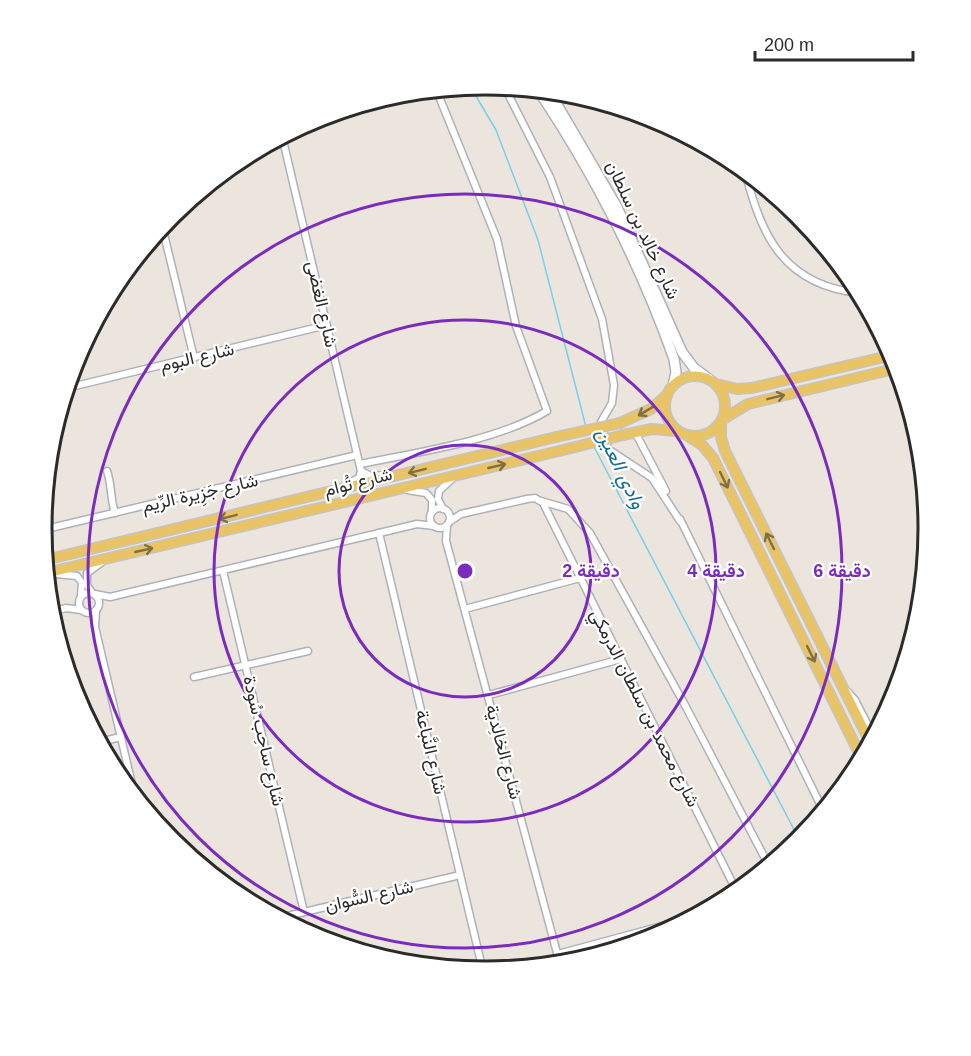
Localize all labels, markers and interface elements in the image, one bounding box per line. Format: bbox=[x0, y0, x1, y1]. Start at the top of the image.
scale bar bbox=[755, 24, 912, 62]
text: 200 m bbox=[764, 35, 814, 55]
street label: شارع خالِد بن سلطان bbox=[600, 158, 684, 303]
street label: شارع الغضى bbox=[300, 259, 342, 350]
street label: شارع البوم bbox=[158, 339, 236, 377]
one-way arrow bbox=[767, 391, 786, 403]
one-way arrow bbox=[638, 406, 655, 418]
water label: وادي العين bbox=[588, 424, 650, 514]
one-way arrow bbox=[487, 459, 506, 471]
street label: شارع تُوام bbox=[322, 464, 395, 502]
one-way arrow bbox=[408, 465, 427, 477]
street label: شارع جَزِيرة الرِّيم bbox=[140, 470, 261, 520]
one-way arrow bbox=[719, 470, 730, 488]
one-way arrow bbox=[219, 511, 238, 523]
one-way arrow bbox=[764, 532, 776, 550]
one-way arrow bbox=[134, 544, 153, 556]
centre of rings bbox=[455, 561, 475, 581]
text: 2 دقيقة bbox=[562, 561, 620, 582]
text: 4 دقيقة bbox=[687, 561, 745, 582]
text: 6 دقيقة bbox=[813, 561, 871, 582]
street label: شارع محمد بن سلطان الدرمكي bbox=[582, 606, 704, 813]
one-way arrow bbox=[805, 645, 817, 663]
street label: شارع ساحِب سُودة bbox=[237, 674, 289, 809]
street label: شارع الخالِدية bbox=[480, 702, 526, 802]
street label: شارع النَّباعة bbox=[410, 707, 452, 797]
street label: شارع السُّوان bbox=[323, 876, 416, 918]

